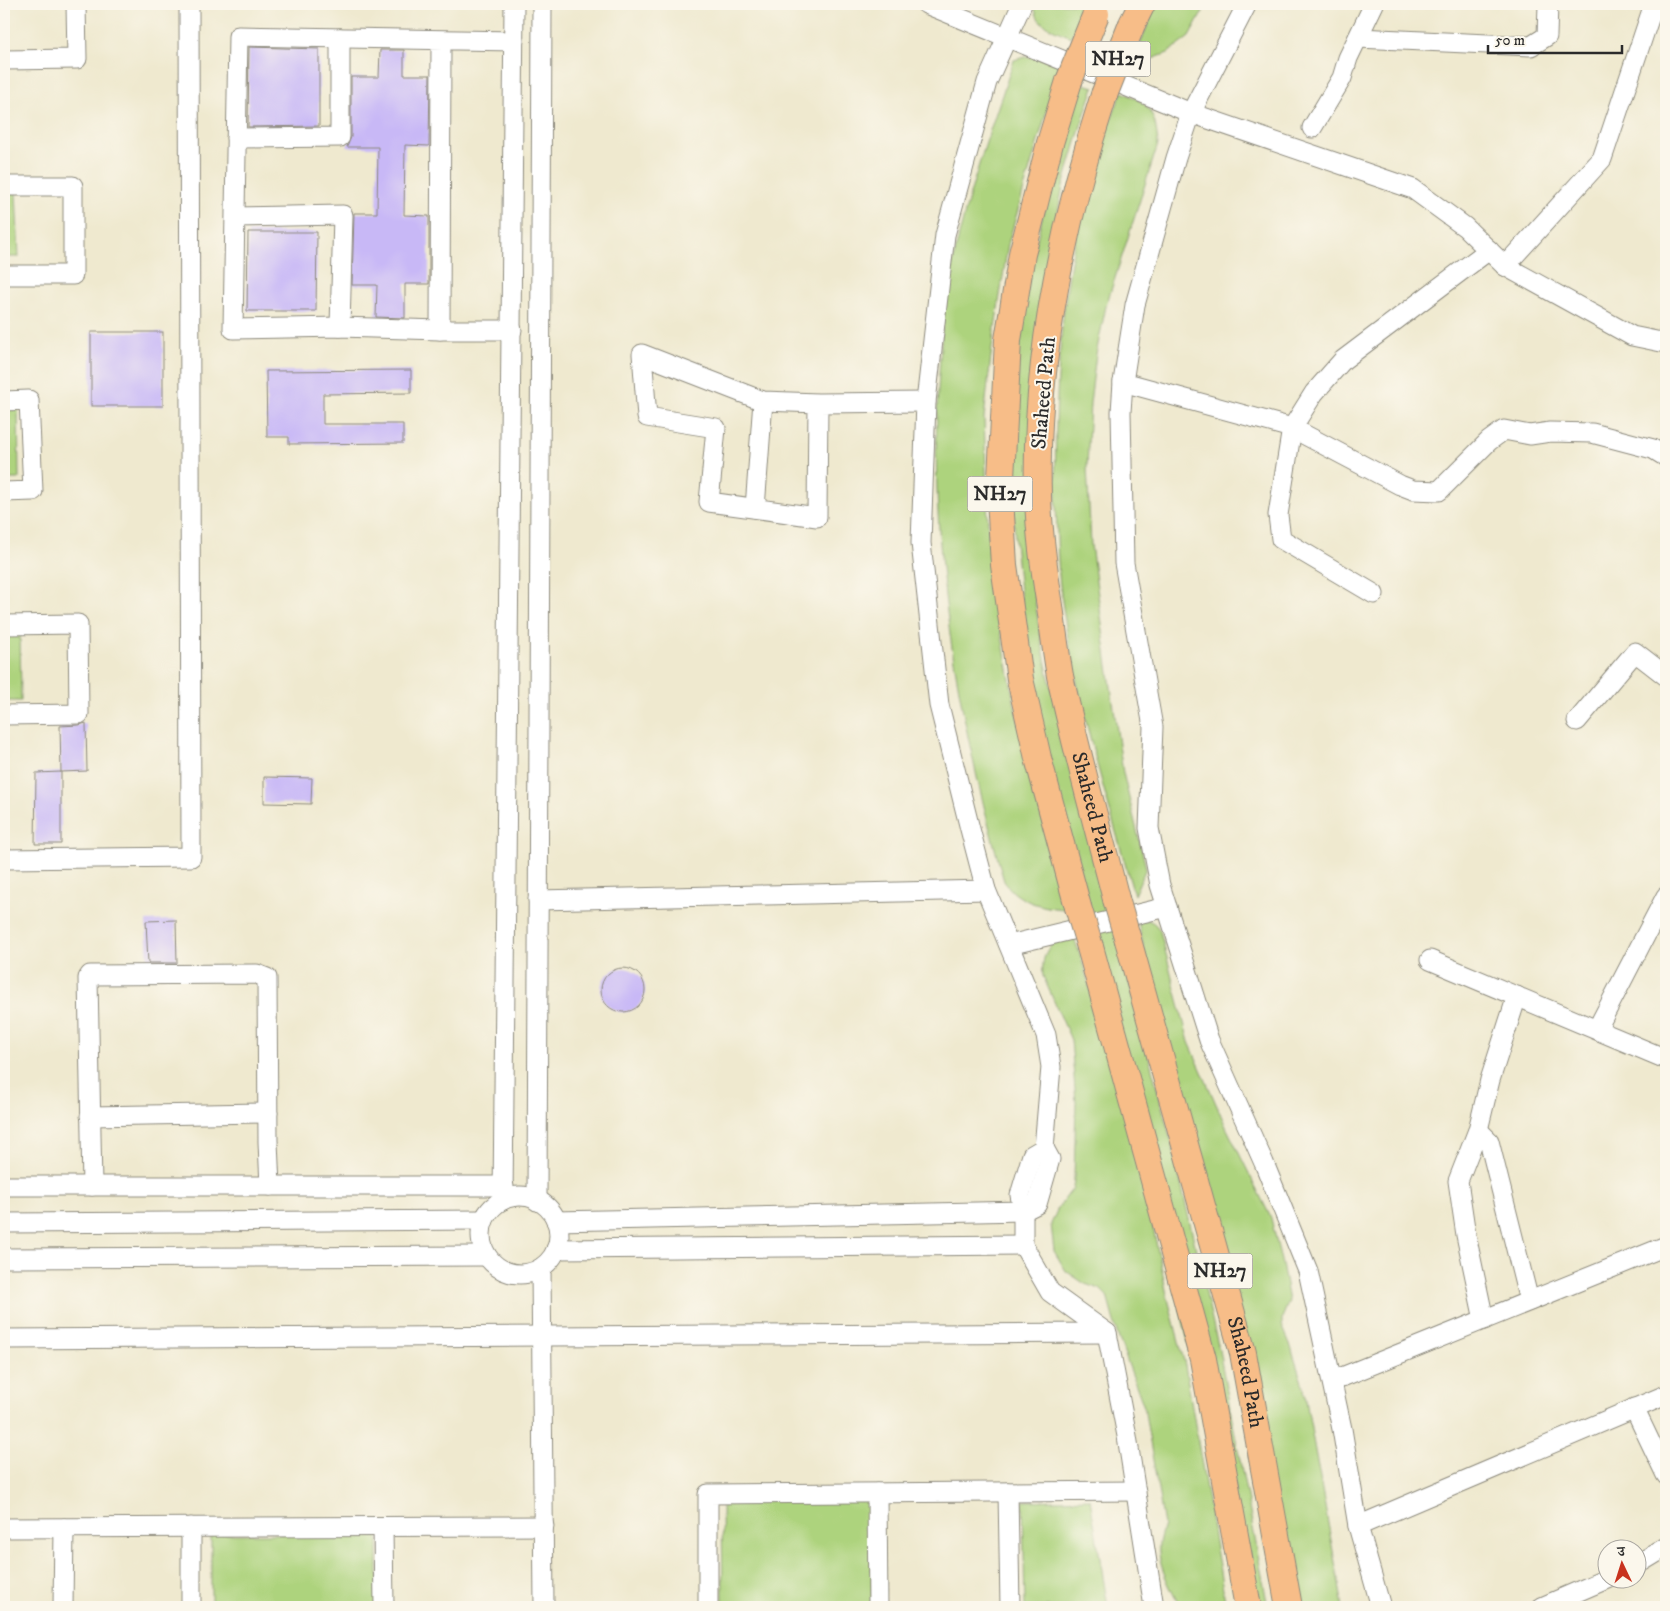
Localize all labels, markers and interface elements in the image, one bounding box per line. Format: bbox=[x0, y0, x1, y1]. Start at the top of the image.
scale bar bbox=[1488, 22, 1621, 54]
text: 50 m bbox=[1495, 31, 1525, 50]
road number: NH27 bbox=[1086, 42, 1150, 76]
street label: Shaheed Path bbox=[1026, 336, 1062, 450]
road number: NH27 bbox=[968, 476, 1032, 512]
street label: Shaheed Path bbox=[1065, 749, 1119, 865]
road number: NH27 bbox=[1188, 1254, 1252, 1288]
street label: Shaheed Path bbox=[1220, 1314, 1269, 1430]
north arrow bbox=[1598, 1538, 1648, 1588]
text: उ bbox=[1616, 1543, 1626, 1561]

